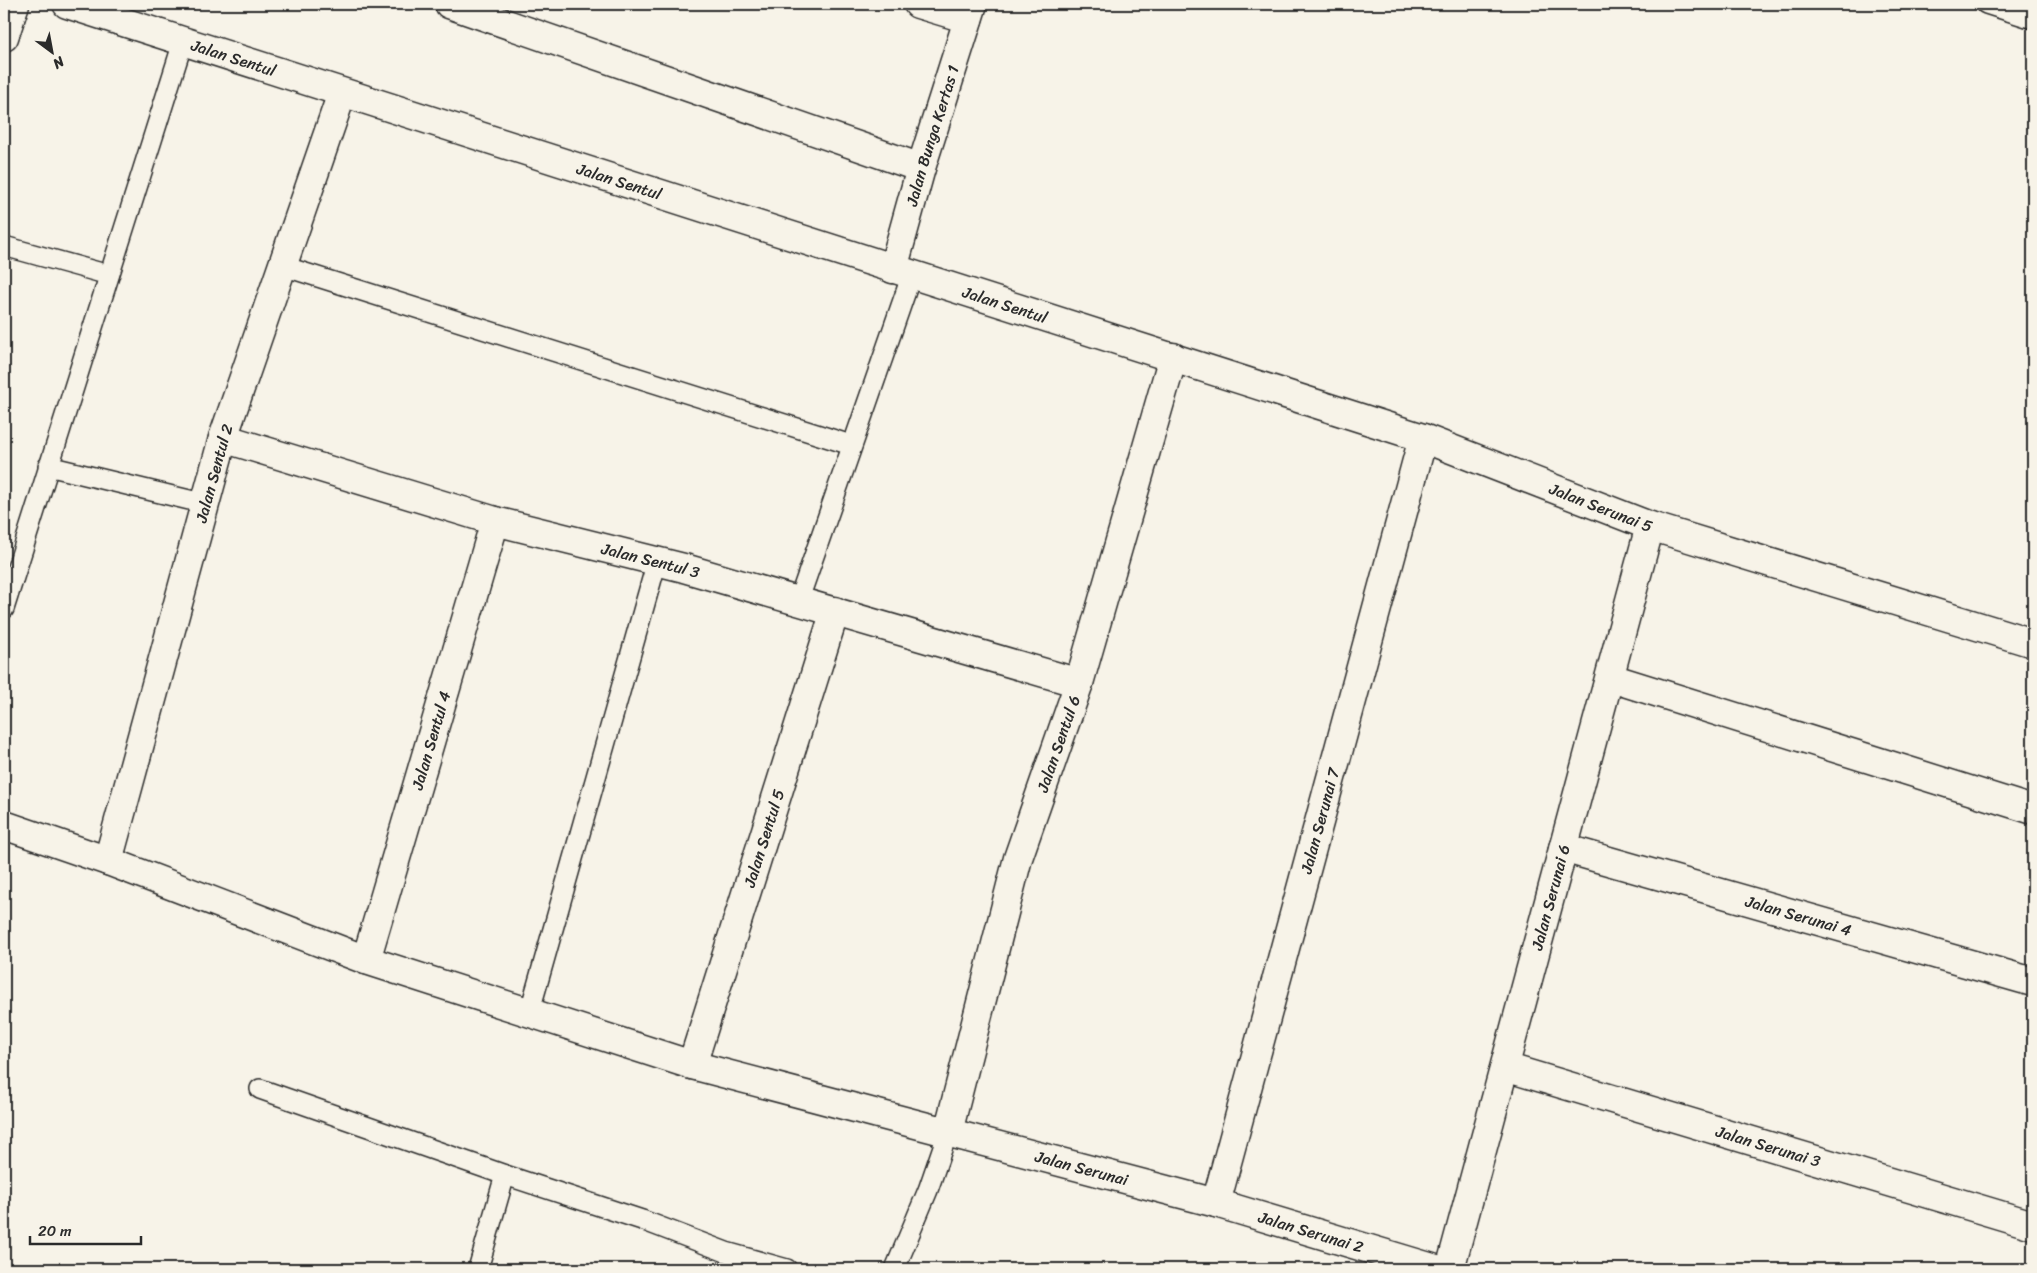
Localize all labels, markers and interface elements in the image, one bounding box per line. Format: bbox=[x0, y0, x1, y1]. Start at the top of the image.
north arrow bbox=[28, 28, 78, 78]
street label: Jalan Sentul bbox=[187, 30, 280, 85]
text: N bbox=[48, 49, 70, 76]
street label: Jalan Bunga Kertas 1 bbox=[896, 61, 967, 210]
street label: Jalan Sentul bbox=[572, 153, 666, 208]
street label: Jalan Sentul bbox=[958, 277, 1052, 332]
street label: Jalan Sentul 2 bbox=[186, 420, 241, 527]
street label: Jalan Serunai 5 bbox=[1544, 474, 1658, 540]
street label: Jalan Sentul 3 bbox=[598, 533, 704, 586]
street label: Jalan Sentul 4 bbox=[402, 687, 459, 794]
street label: Jalan Sentul 6 bbox=[1027, 691, 1088, 797]
street label: Jalan Serunai 7 bbox=[1291, 764, 1348, 878]
street label: Jalan Sentul 5 bbox=[734, 785, 793, 892]
street label: Jalan Serunai 6 bbox=[1522, 841, 1578, 954]
street label: Jalan Serunai 4 bbox=[1741, 886, 1855, 944]
street label: Jalan Serunai 3 bbox=[1712, 1116, 1825, 1175]
street label: Jalan Serunai bbox=[1031, 1141, 1132, 1194]
street label: Jalan Serunai 2 bbox=[1254, 1202, 1367, 1261]
scale bar bbox=[30, 1213, 141, 1245]
text: 20 m bbox=[38, 1218, 72, 1244]

